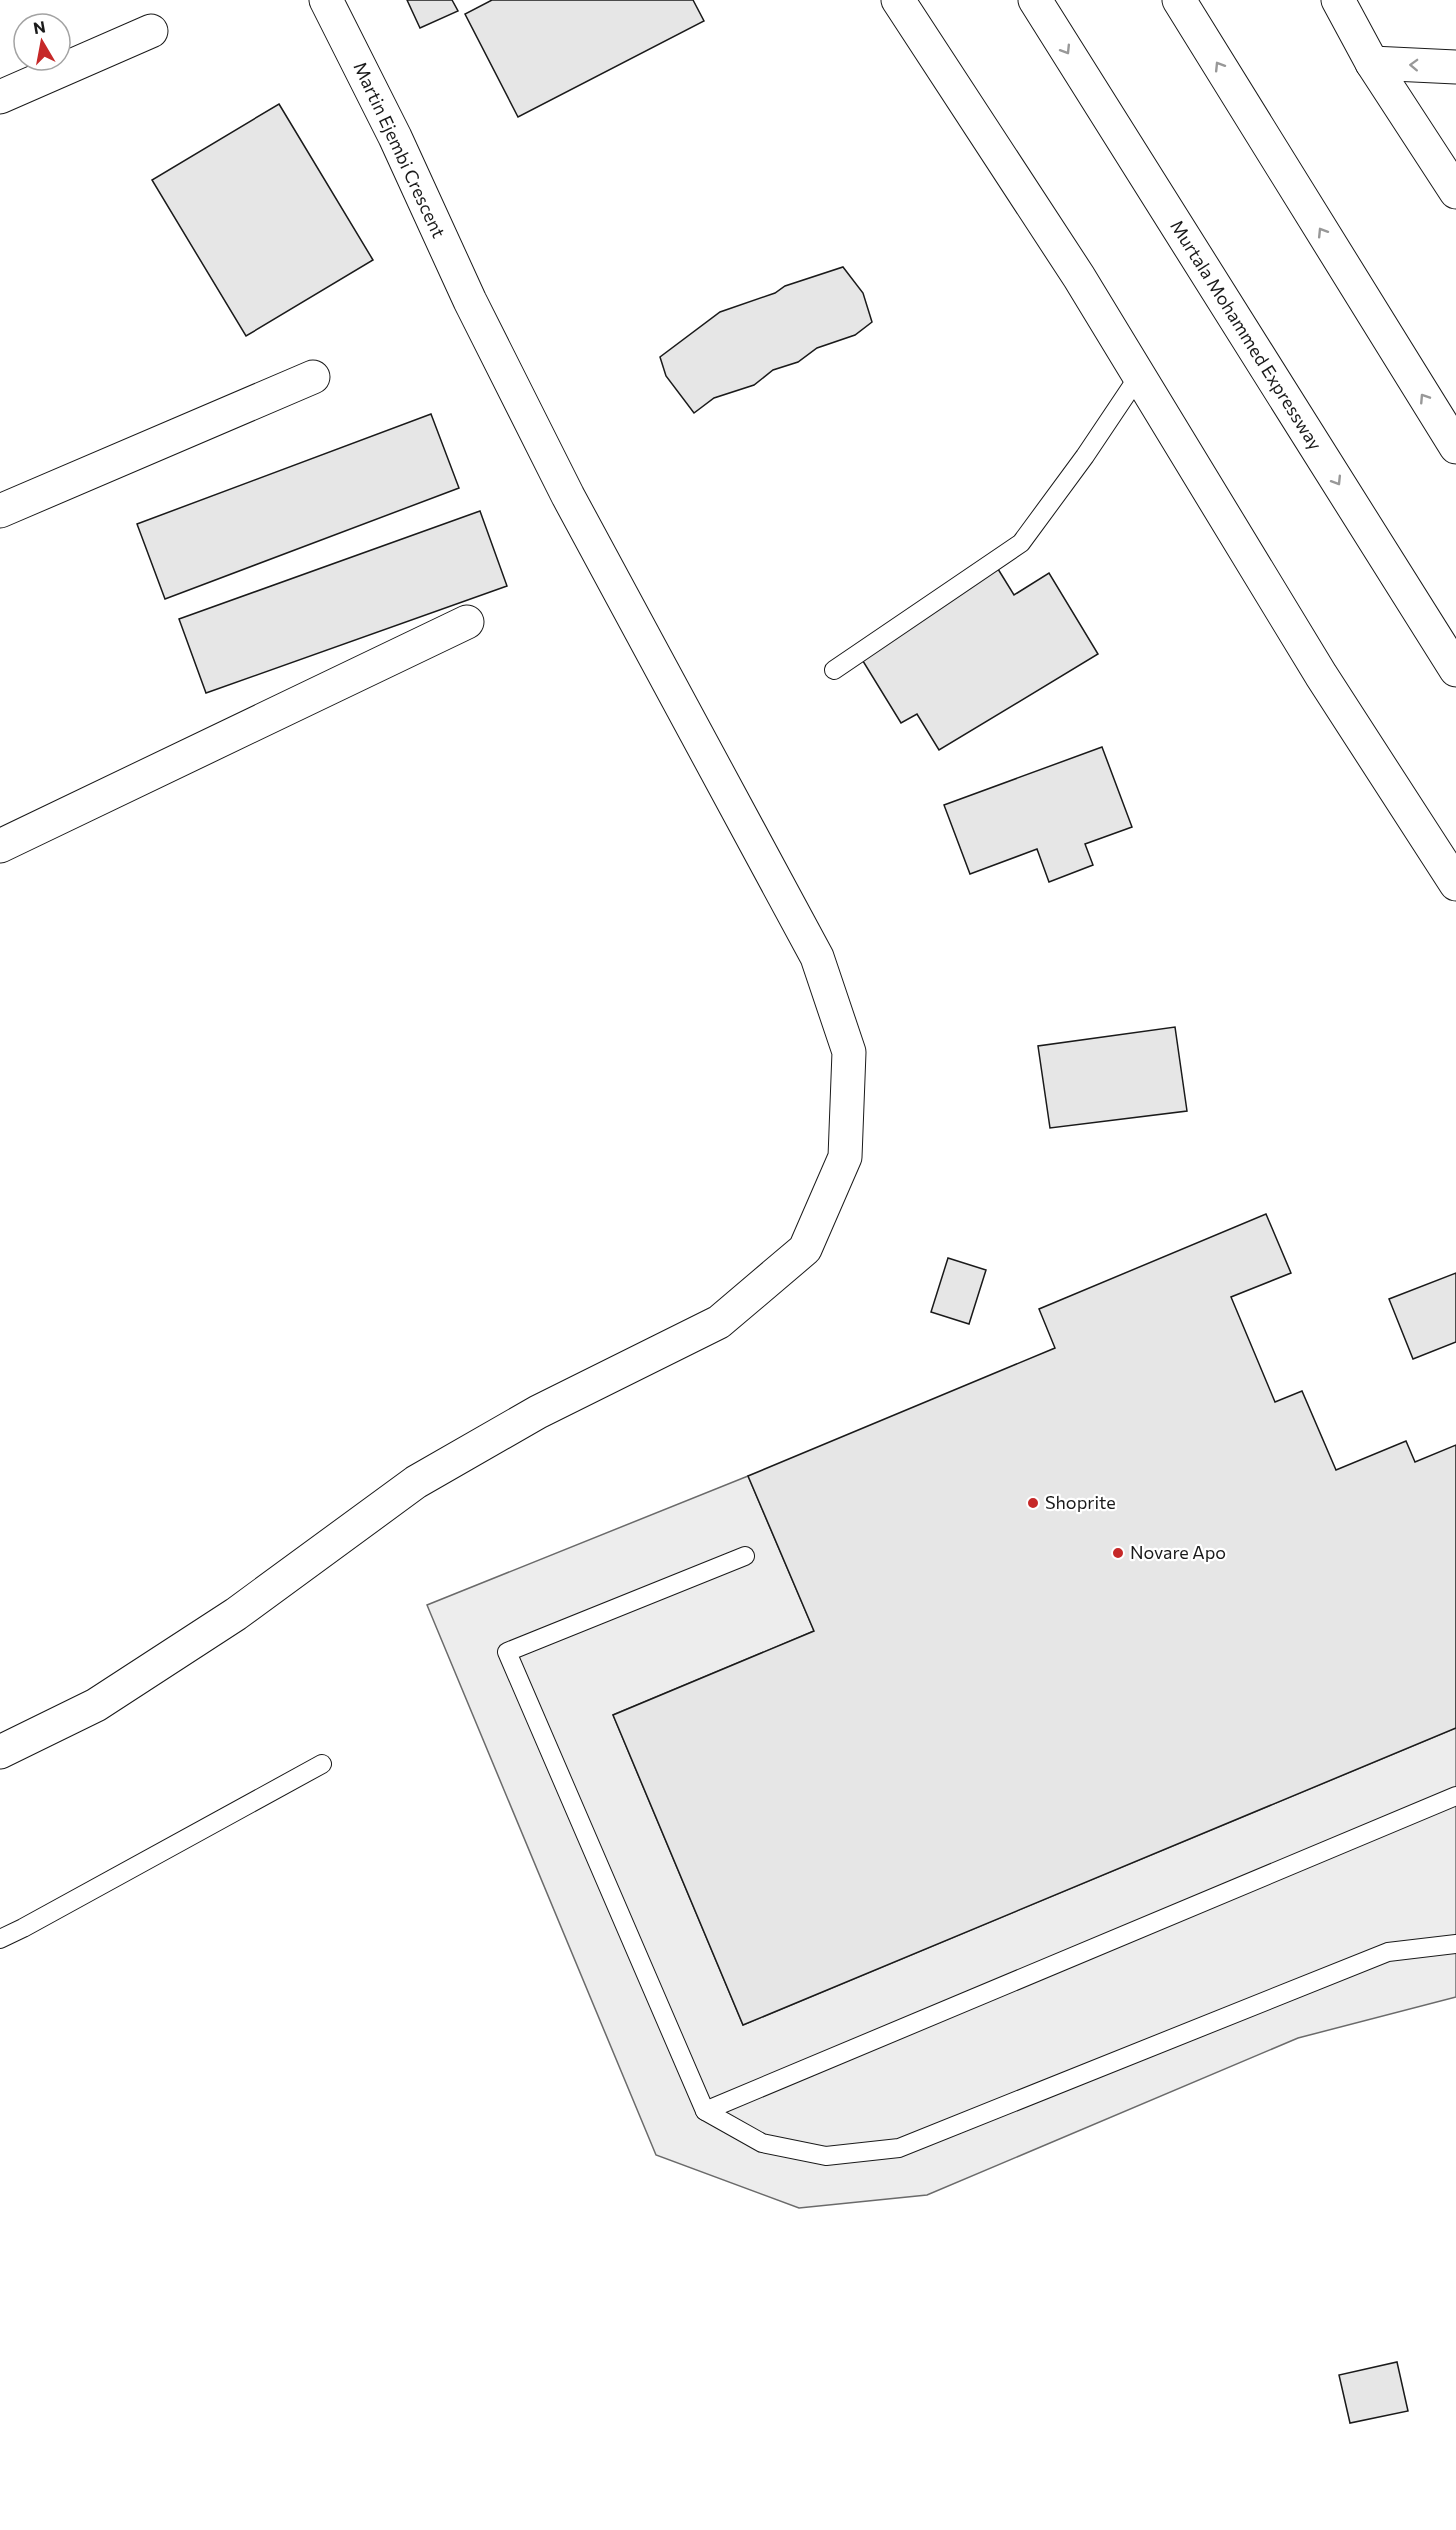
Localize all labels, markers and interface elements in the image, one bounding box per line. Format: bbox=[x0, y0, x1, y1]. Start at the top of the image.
north arrow bbox=[12, 12, 72, 72]
text: N bbox=[32, 16, 47, 37]
one-way arrow bbox=[1058, 43, 1069, 54]
street label: Martin Ejembi Crescent bbox=[349, 58, 450, 241]
one-way arrow bbox=[1409, 59, 1418, 72]
one-way arrow bbox=[1215, 62, 1227, 72]
street label: Murtala Mohammed Expressway bbox=[1166, 216, 1327, 454]
one-way arrow bbox=[1317, 228, 1329, 238]
one-way arrow bbox=[1420, 394, 1432, 404]
one-way arrow bbox=[1330, 475, 1342, 485]
place label: Shoprite bbox=[1045, 1491, 1116, 1513]
marker: Shoprite bbox=[1026, 1496, 1040, 1510]
place label: Novare Apo bbox=[1130, 1541, 1226, 1563]
marker: Novare Apo bbox=[1111, 1546, 1125, 1560]

